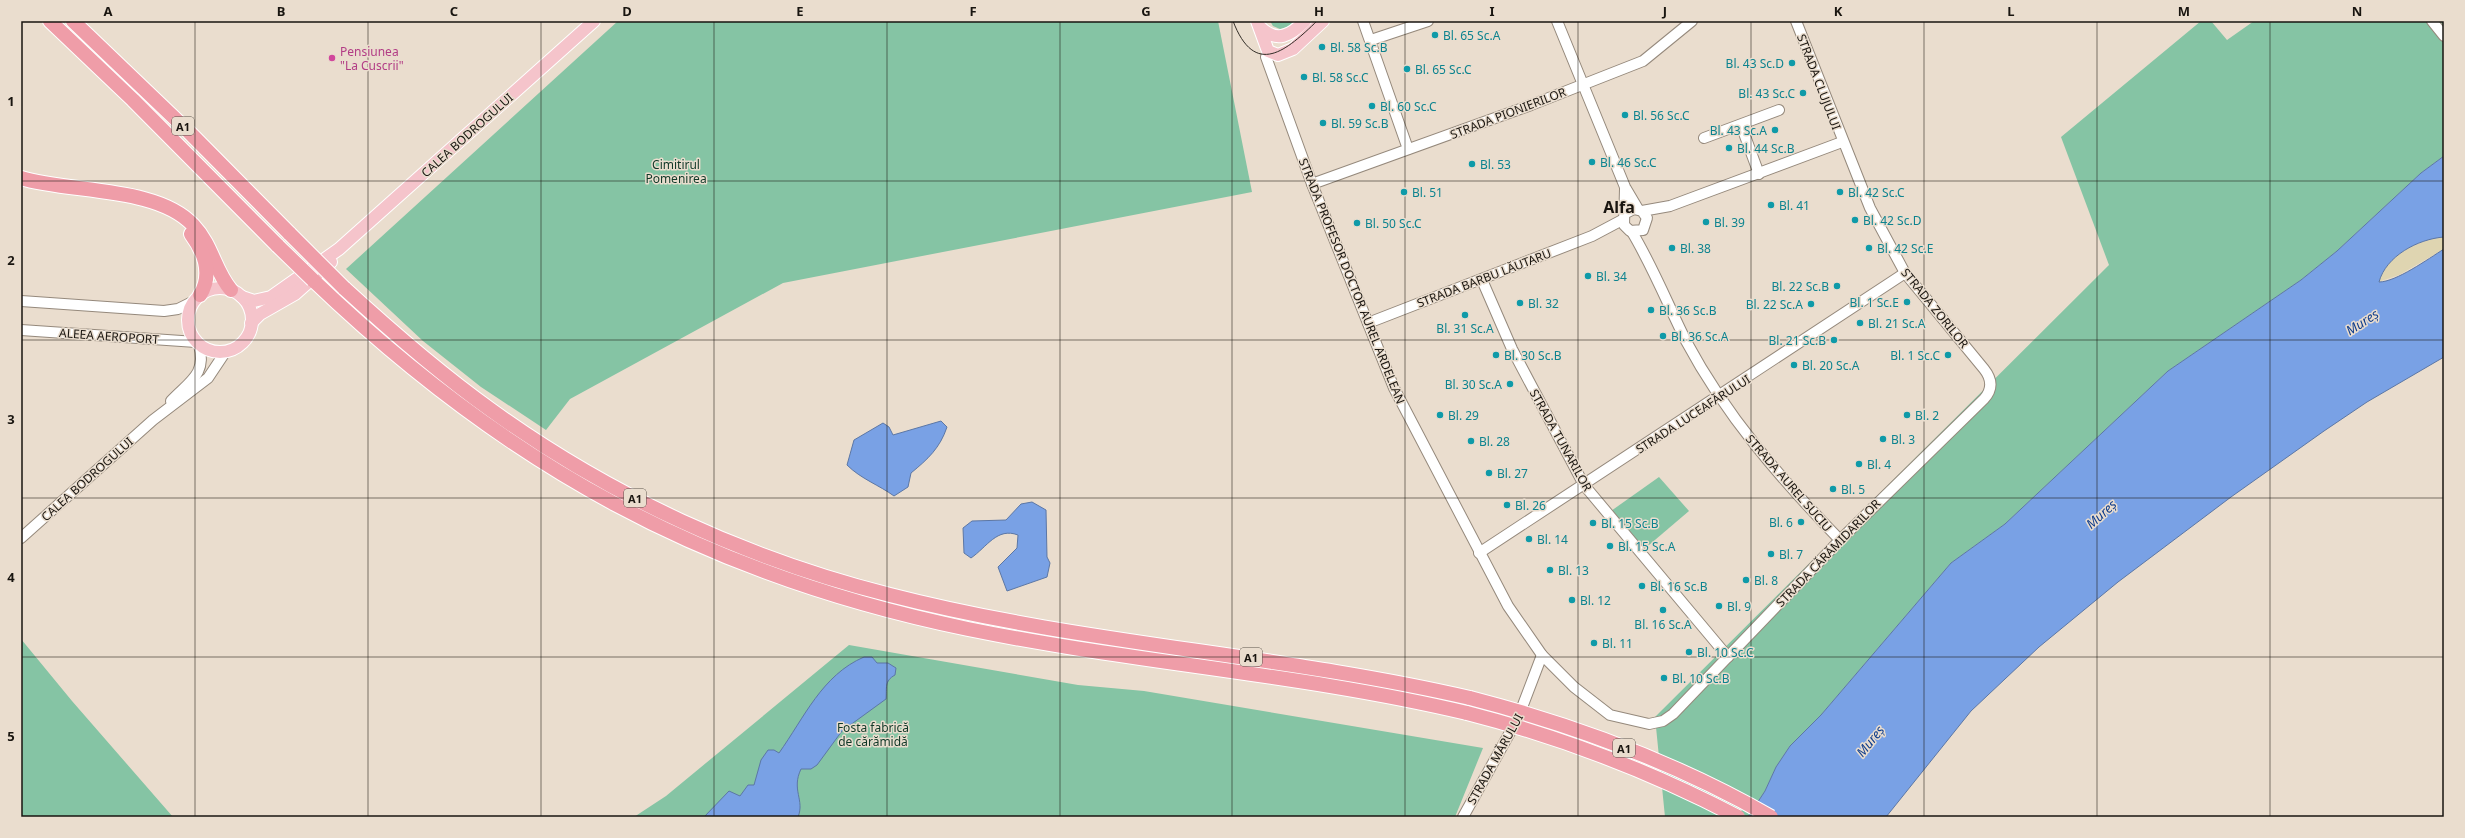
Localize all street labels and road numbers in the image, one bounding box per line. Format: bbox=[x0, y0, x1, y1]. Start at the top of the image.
street label: STRADA CLUJULUI bbox=[1793, 32, 1845, 132]
street label: STRADA PIONIERILOR bbox=[1448, 83, 1569, 143]
street label: CALEA BODROGULUI bbox=[417, 89, 517, 181]
road number: A1 bbox=[172, 117, 194, 135]
street label: STRADA PROFESOR DOCTOR AUREL ARDELEAN bbox=[1295, 156, 1409, 406]
street label: STRADA BARBU LĂUTARU bbox=[1414, 244, 1554, 312]
street label: STRADA ZORILOR bbox=[1897, 264, 1973, 352]
street label: ALEEA AEROPORT bbox=[59, 324, 160, 348]
street label: STRADA LUCEAFĂRULUI bbox=[1632, 371, 1754, 457]
street label: STRADA TUNARILOR bbox=[1526, 386, 1596, 495]
street label: STRADA AUREL SUCIU bbox=[1742, 431, 1836, 535]
street label: CALEA BODROGULUI bbox=[37, 433, 137, 525]
road number: A1 bbox=[624, 489, 646, 507]
street label: STRADA CĂRĂMIDARILOR bbox=[1772, 495, 1884, 611]
road number: A1 bbox=[1240, 648, 1262, 666]
street label: STRADA MĂRULUI bbox=[1463, 710, 1527, 808]
road number: A1 bbox=[1613, 739, 1635, 757]

